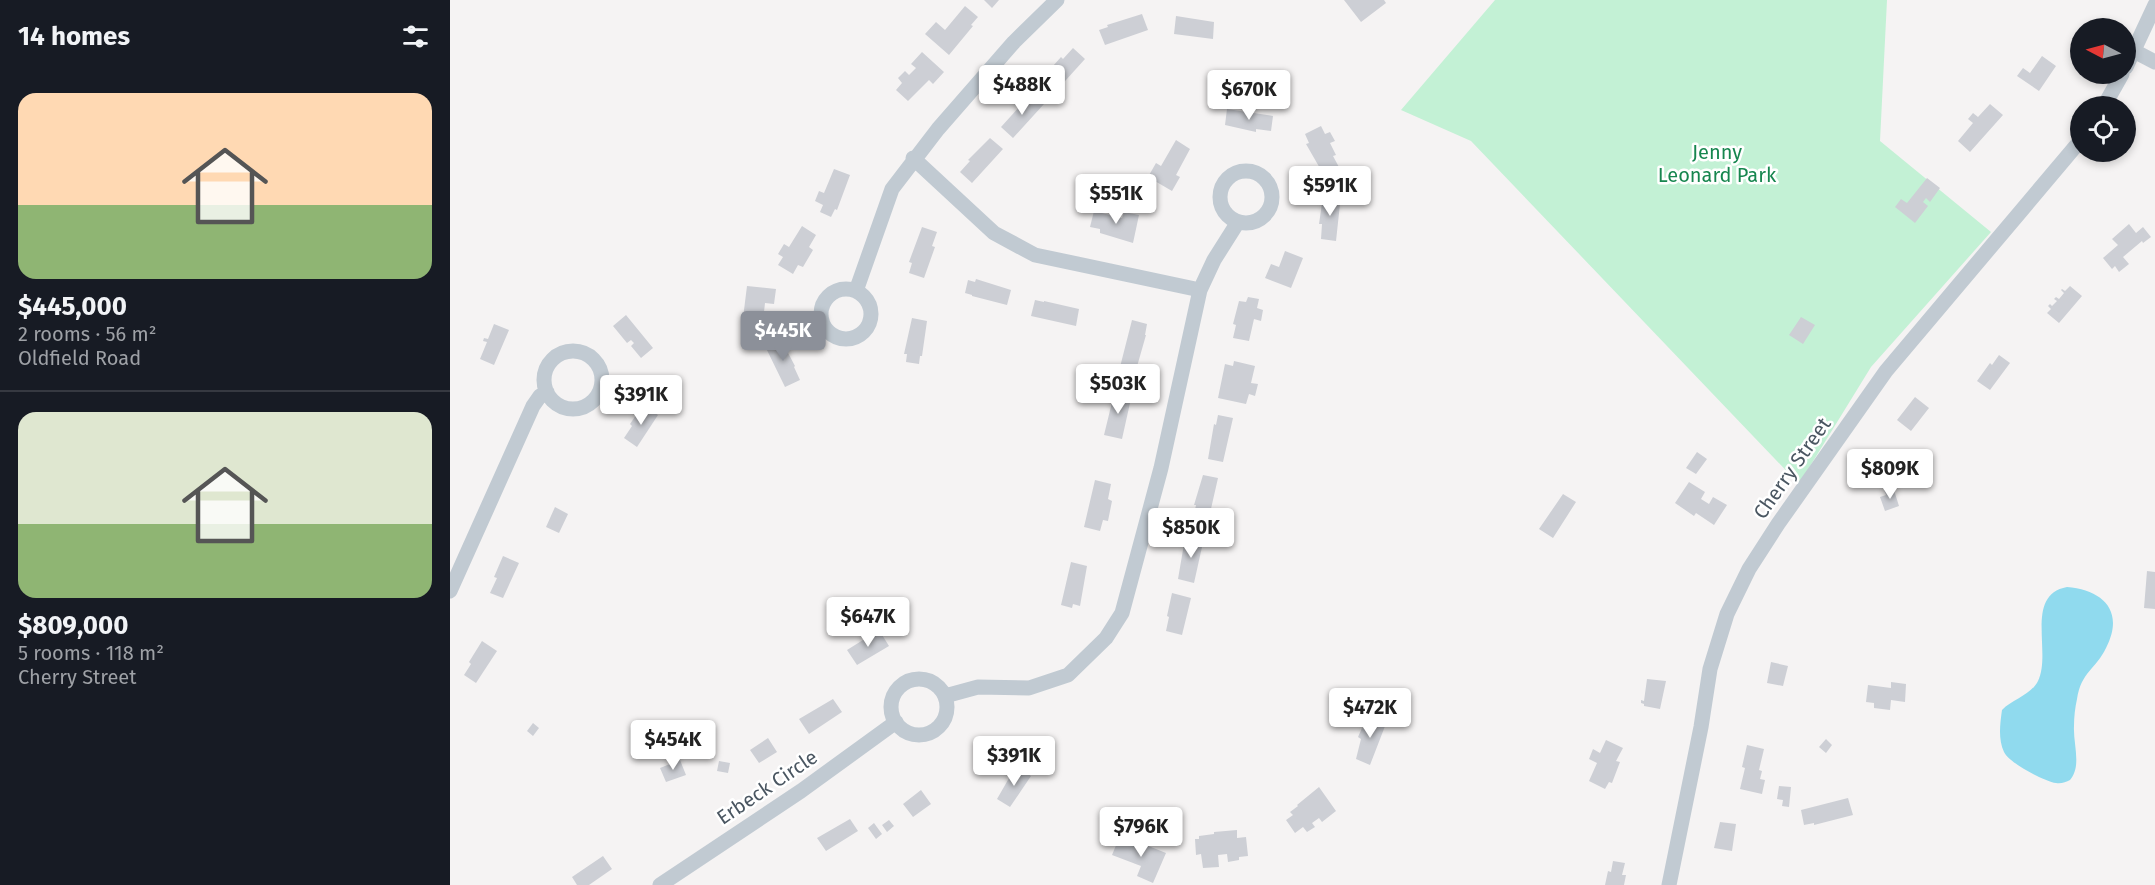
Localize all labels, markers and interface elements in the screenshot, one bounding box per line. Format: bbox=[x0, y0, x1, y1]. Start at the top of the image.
north arrow bbox=[2070, 18, 2136, 84]
map controls bbox=[2070, 18, 2136, 162]
icon: filters bbox=[399, 20, 432, 53]
text: 14 homes bbox=[18, 21, 130, 52]
pin: $488K bbox=[980, 65, 1064, 116]
pin: $670K bbox=[1207, 70, 1291, 121]
text: $488K bbox=[993, 72, 1051, 96]
text: $670K bbox=[1221, 77, 1277, 101]
button: locate bbox=[2070, 96, 2136, 162]
icon: home bbox=[171, 132, 279, 240]
park label: Jenny Leonard Park bbox=[1658, 140, 1777, 187]
pin: $591K bbox=[1288, 166, 1372, 217]
text: $591K bbox=[1303, 173, 1357, 197]
pin: $551K bbox=[1074, 174, 1158, 225]
text: $551K bbox=[1089, 181, 1143, 205]
text: $445,000 bbox=[18, 291, 127, 322]
pin: $445K bbox=[741, 311, 825, 362]
text: $445K bbox=[755, 318, 811, 342]
text: 2 rooms · 56 m² bbox=[18, 322, 157, 346]
text: Oldfield Road bbox=[18, 346, 141, 370]
pin: $503K bbox=[1076, 364, 1160, 415]
text: $503K bbox=[1090, 371, 1146, 395]
pin: $391K bbox=[599, 375, 683, 426]
text: $391K bbox=[614, 382, 668, 406]
street label: Cherry Street bbox=[1748, 412, 1836, 523]
pin: $809K bbox=[1848, 449, 1932, 500]
icon: home bbox=[171, 451, 279, 559]
text: $809K bbox=[1861, 456, 1919, 480]
pin: $850K bbox=[1149, 508, 1233, 559]
text: $850K bbox=[1162, 515, 1220, 539]
pin: $647K bbox=[826, 597, 910, 648]
text: $647K bbox=[840, 604, 896, 628]
text: $809,000 bbox=[18, 610, 128, 641]
text: 5 rooms · 118 m² bbox=[18, 641, 164, 665]
text: Cherry Street bbox=[18, 665, 136, 689]
pin: $472K bbox=[1328, 688, 1412, 739]
text: $472K bbox=[1343, 695, 1397, 719]
pin: $454K bbox=[631, 720, 715, 771]
text: $454K bbox=[645, 727, 701, 751]
pin: $391K bbox=[972, 736, 1056, 787]
text: $391K bbox=[987, 743, 1041, 767]
street label: Erbeck Circle bbox=[712, 745, 822, 829]
pin: $796K bbox=[1099, 807, 1183, 858]
text: $796K bbox=[1114, 814, 1168, 838]

